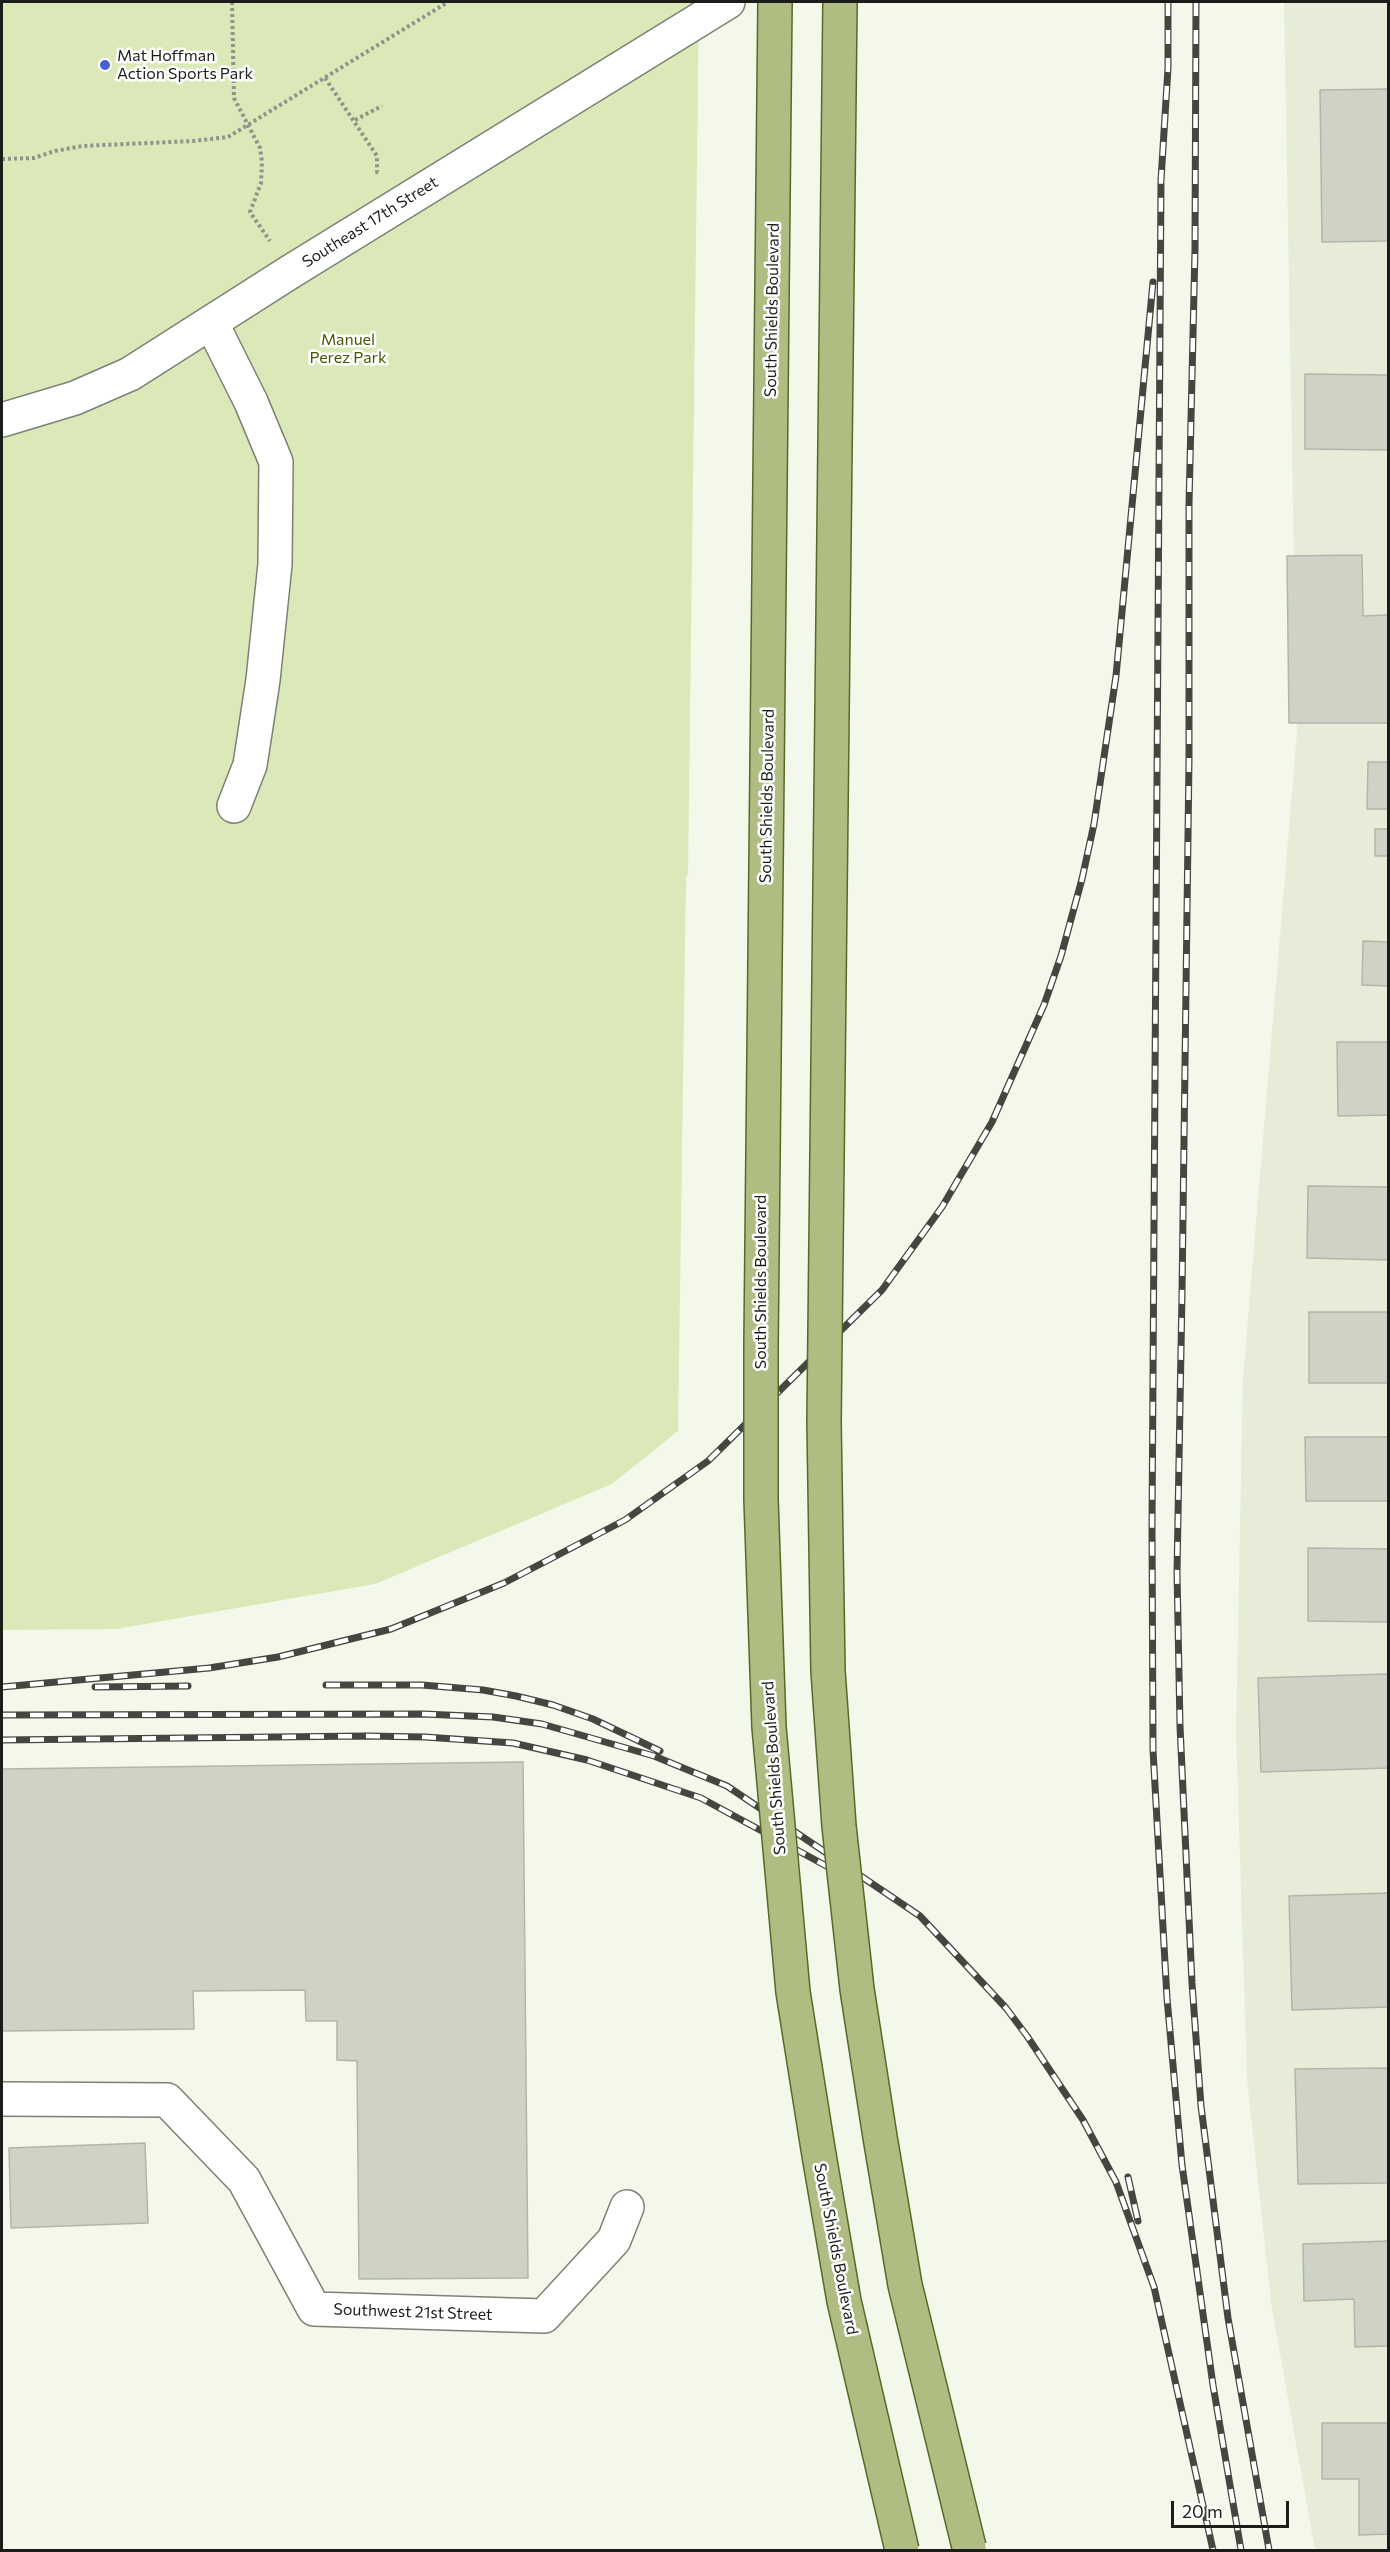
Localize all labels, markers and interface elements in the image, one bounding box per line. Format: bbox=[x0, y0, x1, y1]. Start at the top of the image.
place label: Mat Hoffman Action Sports Park bbox=[117, 46, 253, 84]
marker: Mat Hoffman Action Sports Park bbox=[98, 58, 112, 72]
street label: Southeast 17th Street bbox=[299, 172, 441, 272]
street label: South Shields Boulevard bbox=[761, 223, 783, 397]
park label: Manuel Perez Park bbox=[309, 330, 387, 368]
street label: South Shields Boulevard bbox=[756, 709, 778, 883]
street label: South Shields Boulevard bbox=[751, 1195, 771, 1369]
street label: South Shields Boulevard bbox=[758, 1680, 790, 1856]
street label: South Shields Boulevard bbox=[810, 2162, 862, 2336]
street label: Southwest 21st Street bbox=[333, 2300, 493, 2324]
scale bar bbox=[1174, 2489, 1292, 2527]
text: 20 m bbox=[1182, 2500, 1223, 2522]

